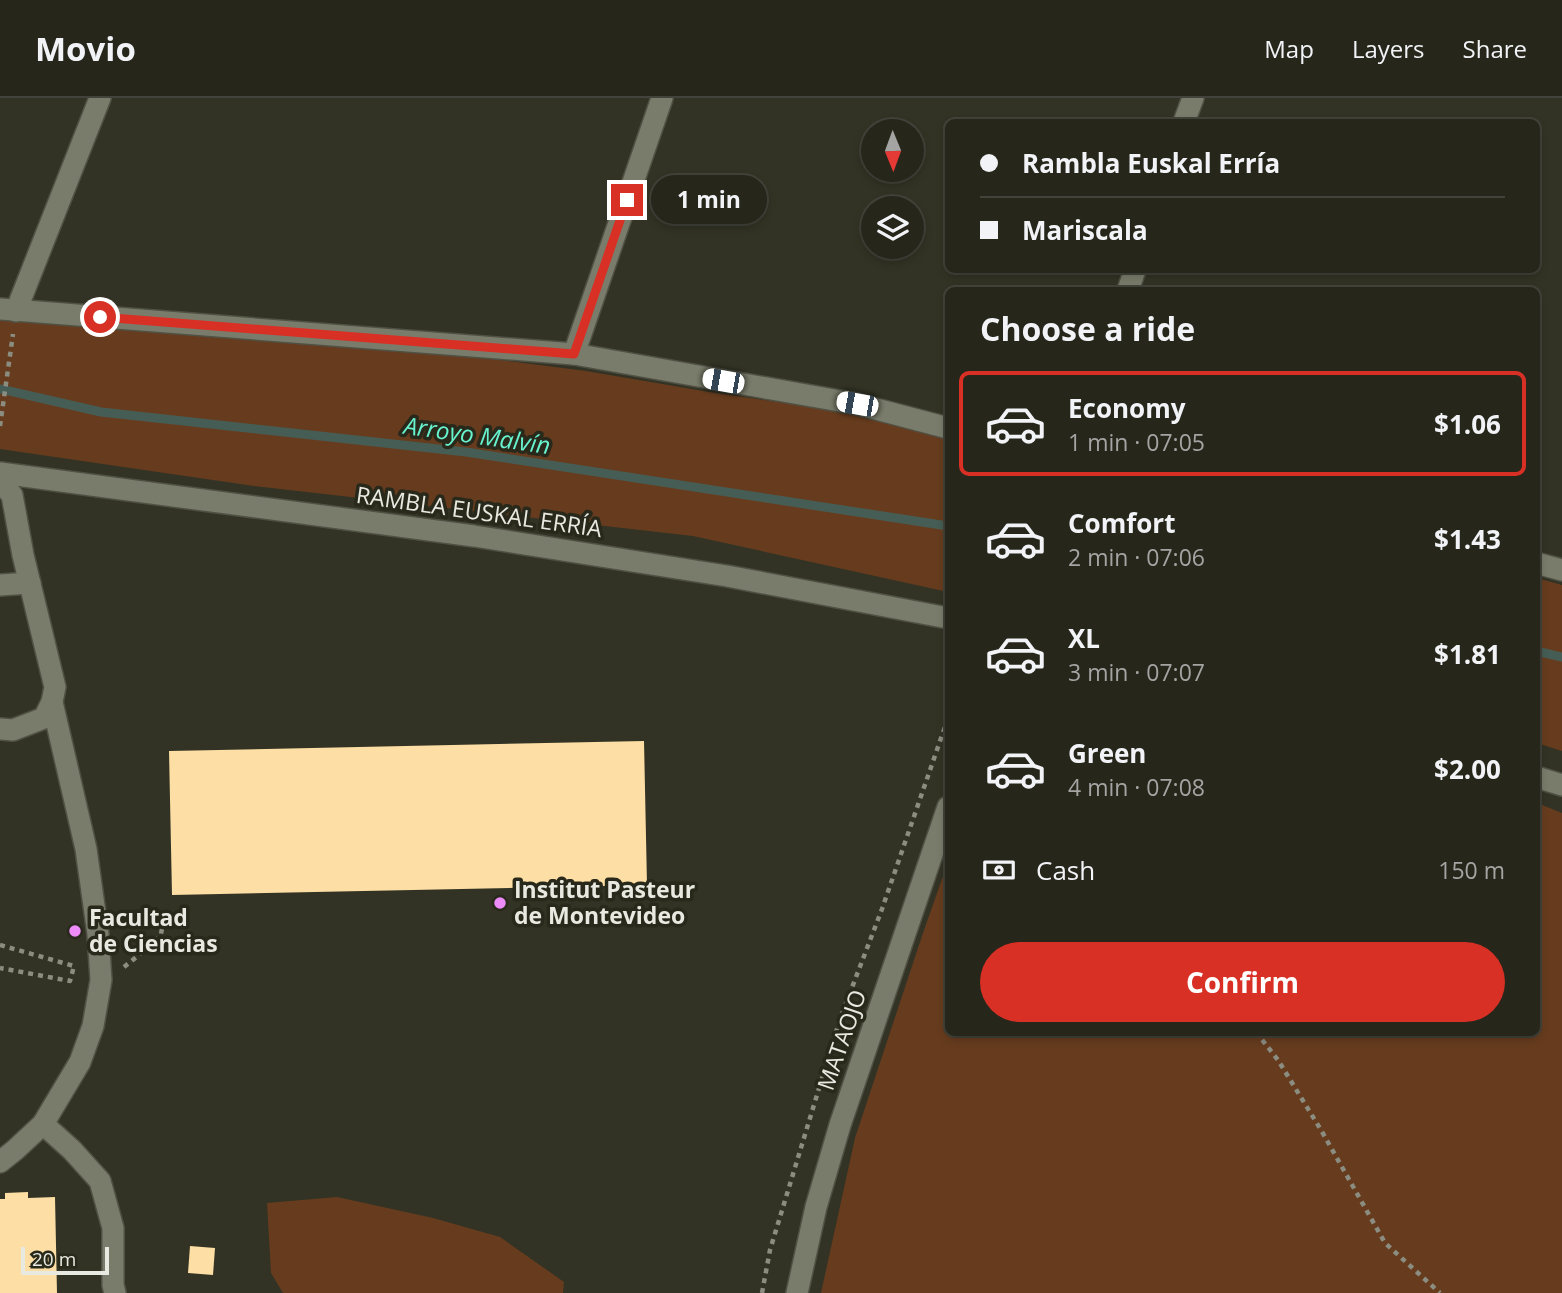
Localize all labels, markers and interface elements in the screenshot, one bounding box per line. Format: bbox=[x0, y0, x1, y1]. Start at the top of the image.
text: Movio bbox=[35, 26, 136, 71]
text: Map bbox=[1264, 32, 1314, 65]
text: Layers bbox=[1352, 32, 1425, 65]
text: Share bbox=[1463, 32, 1527, 65]
north arrow bbox=[861, 119, 924, 182]
map controls bbox=[861, 119, 924, 259]
text: Rambla Euskal Erría bbox=[1022, 145, 1280, 181]
callout: 1 min bbox=[652, 176, 767, 224]
text: 1 min bbox=[677, 183, 741, 215]
route end bbox=[611, 184, 643, 216]
button: layers bbox=[861, 196, 924, 259]
text: Mariscala bbox=[1022, 212, 1148, 248]
route start bbox=[84, 301, 116, 333]
text: Choose a ride bbox=[980, 307, 1195, 350]
car bbox=[701, 367, 746, 395]
car bbox=[835, 390, 880, 418]
text: Economy bbox=[1068, 390, 1186, 426]
icon: car bbox=[984, 392, 1047, 455]
text: $1.06 bbox=[1434, 406, 1501, 442]
water label: Arroyo Malvín bbox=[400, 408, 552, 461]
text: 1 min · 07:05 bbox=[1068, 426, 1205, 458]
street label: RAMBLA EUSKAL ERRÍA bbox=[354, 478, 604, 544]
text: Comfort bbox=[1068, 505, 1175, 541]
icon: car bbox=[984, 507, 1047, 570]
text: $1.43 bbox=[1434, 521, 1501, 557]
text: 2 min · 07:06 bbox=[1068, 541, 1205, 573]
text: XL bbox=[1068, 620, 1100, 656]
icon: car bbox=[984, 622, 1047, 685]
text: $1.81 bbox=[1434, 636, 1501, 672]
text: 3 min · 07:07 bbox=[1068, 656, 1205, 688]
text: Green bbox=[1068, 735, 1146, 771]
icon: car bbox=[984, 737, 1047, 800]
text: $2.00 bbox=[1434, 751, 1501, 787]
text: 4 min · 07:08 bbox=[1068, 771, 1205, 803]
icon: cash bbox=[980, 851, 1018, 889]
text: Cash bbox=[1036, 852, 1095, 888]
text: 150 m bbox=[1438, 854, 1505, 886]
place label: Institut Pasteur de Montevideo bbox=[514, 873, 695, 931]
marker: Institut Pasteur de Montevideo bbox=[492, 895, 508, 911]
place label: Facultad de Ciencias bbox=[89, 901, 218, 959]
marker: Facultad de Ciencias bbox=[67, 923, 83, 939]
button: Confirm bbox=[980, 942, 1505, 1022]
street label: MATAOJO bbox=[809, 985, 873, 1094]
scale bar bbox=[21, 1244, 108, 1276]
text: 20 m bbox=[32, 1246, 76, 1272]

